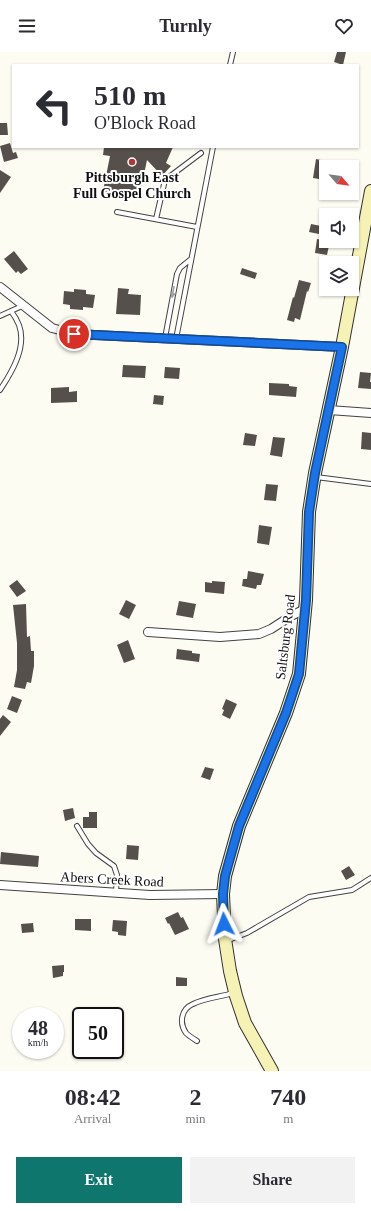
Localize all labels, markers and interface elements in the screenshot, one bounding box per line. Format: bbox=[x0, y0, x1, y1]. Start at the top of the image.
icon: menu bbox=[16, 15, 38, 37]
icon: heart bbox=[333, 15, 355, 37]
text: Turnly bbox=[159, 16, 212, 36]
icon: left bbox=[28, 80, 80, 132]
text: 510 m bbox=[94, 80, 166, 111]
text: O'Block Road bbox=[94, 113, 196, 133]
marker: Pittsburgh East Full Gospel Church bbox=[127, 157, 137, 167]
north arrow bbox=[319, 160, 359, 200]
map controls bbox=[319, 160, 359, 296]
place label: Pittsburgh East Full Gospel Church bbox=[73, 170, 191, 201]
button: sound bbox=[319, 208, 359, 248]
button: layers bbox=[319, 256, 359, 296]
one-way arrow bbox=[170, 285, 176, 298]
pin bbox=[57, 317, 91, 351]
icon: arrive bbox=[63, 323, 85, 345]
street label: Saltsburg Road bbox=[273, 594, 298, 681]
street label: Abers Creek Road bbox=[60, 869, 164, 890]
position arrow bbox=[203, 903, 245, 945]
speed limit sign: 50 bbox=[72, 1007, 124, 1059]
text: 48 bbox=[28, 1017, 48, 1039]
text: km/h bbox=[28, 1037, 48, 1048]
text: 08:42 bbox=[65, 1084, 121, 1110]
text: 2 bbox=[189, 1084, 201, 1110]
text: 740 bbox=[270, 1084, 306, 1110]
text: Arrival bbox=[74, 1111, 111, 1126]
text: min bbox=[185, 1111, 206, 1126]
text: m bbox=[283, 1111, 293, 1126]
button: Exit bbox=[16, 1157, 182, 1203]
button: Share bbox=[190, 1157, 355, 1203]

